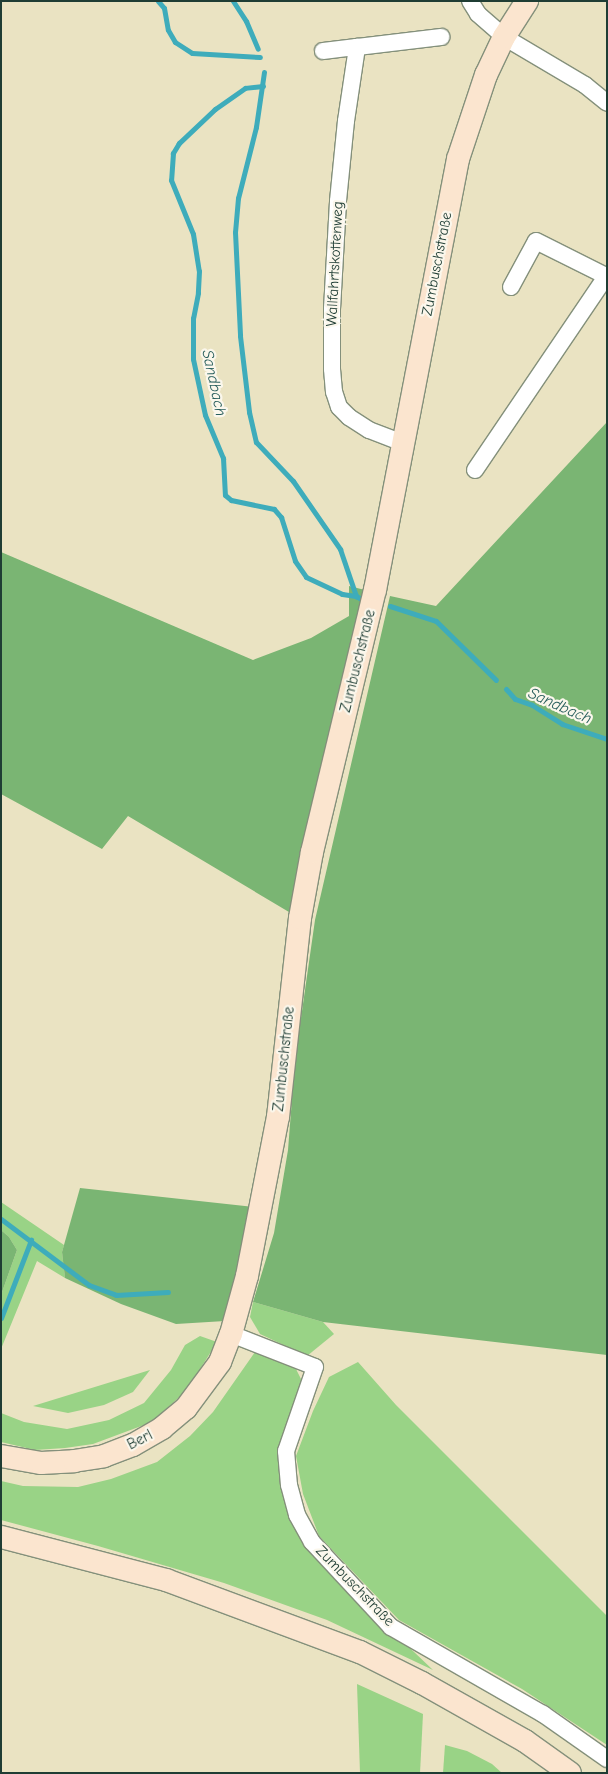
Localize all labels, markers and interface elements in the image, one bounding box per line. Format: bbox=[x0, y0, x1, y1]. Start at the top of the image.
street label: Wallfahrtskottenweg bbox=[323, 201, 347, 327]
street label: Zumbuschstraße bbox=[418, 211, 456, 317]
water label: Sandbach bbox=[198, 348, 230, 418]
street label: Zumbuschstraße bbox=[337, 608, 379, 714]
water label: Sandbach bbox=[525, 683, 595, 729]
street label: Zumbuschstraße bbox=[270, 1006, 298, 1112]
street label: Berl bbox=[124, 1426, 156, 1454]
street label: Zumbuschstraße bbox=[312, 1542, 398, 1630]

